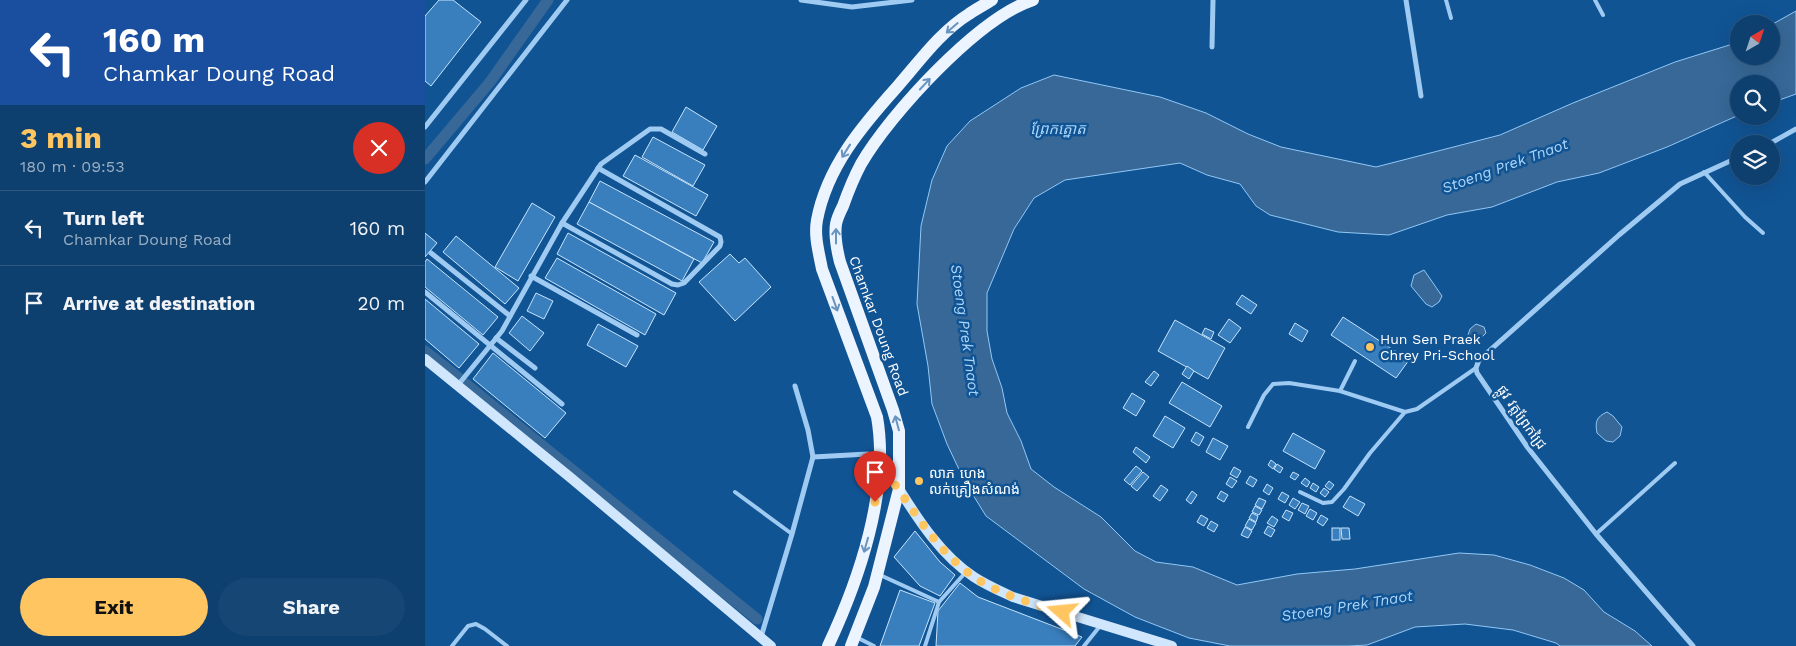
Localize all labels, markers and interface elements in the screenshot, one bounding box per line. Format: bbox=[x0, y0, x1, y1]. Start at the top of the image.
north arrow bbox=[1730, 15, 1780, 65]
map controls bbox=[1730, 15, 1780, 185]
text: 160 m bbox=[103, 19, 205, 61]
icon: left bbox=[20, 20, 85, 85]
one-way arrow bbox=[946, 22, 959, 33]
text: Chamkar Doung Road bbox=[103, 61, 335, 86]
button: search bbox=[1730, 75, 1780, 125]
one-way arrow bbox=[919, 77, 931, 90]
text: 3 min bbox=[20, 120, 102, 155]
water label: ព្រែកត្នោត bbox=[1030, 120, 1087, 138]
button: close bbox=[353, 122, 405, 174]
water label: Stoeng Prek Tnaot bbox=[1440, 134, 1571, 197]
button: layers bbox=[1730, 135, 1780, 185]
one-way arrow bbox=[841, 143, 851, 157]
text: 180 m · 09:53 bbox=[20, 157, 124, 176]
text: Turn left bbox=[63, 207, 144, 230]
icon: left bbox=[20, 214, 48, 242]
text: 160 m bbox=[350, 217, 405, 240]
one-way arrow bbox=[831, 228, 841, 244]
text: Chamkar Doung Road bbox=[63, 230, 232, 249]
street label: Chamkar Doung Road bbox=[846, 254, 912, 398]
water label: Stoeng Prek Tnaot bbox=[947, 263, 983, 398]
icon: arrive bbox=[20, 289, 48, 317]
text: Arrive at destination bbox=[63, 292, 255, 315]
text: 20 m bbox=[358, 292, 405, 315]
one-way arrow bbox=[831, 296, 840, 311]
place label: Hun Sen Praek Chrey Pri-School bbox=[1380, 331, 1495, 363]
marker: Hun Sen Praek Chrey Pri-School bbox=[1364, 341, 1376, 353]
street label: ផ្លូវ វត្តព្រែកជ្រៃ bbox=[1491, 382, 1550, 454]
one-way arrow bbox=[892, 416, 901, 432]
pin bbox=[854, 451, 896, 502]
icon: arrive bbox=[861, 458, 889, 486]
place label: លាភ ហេង លក់គ្រឿងសំណង់ bbox=[929, 465, 1020, 498]
marker: លាភ ហេង លក់គ្រឿងសំណង់ bbox=[913, 475, 925, 487]
one-way arrow bbox=[861, 536, 870, 552]
button: Exit bbox=[20, 578, 208, 636]
button: Share bbox=[218, 578, 405, 636]
position arrow bbox=[1035, 585, 1087, 637]
water label: Stoeng Prek Tnaot bbox=[1280, 587, 1415, 625]

